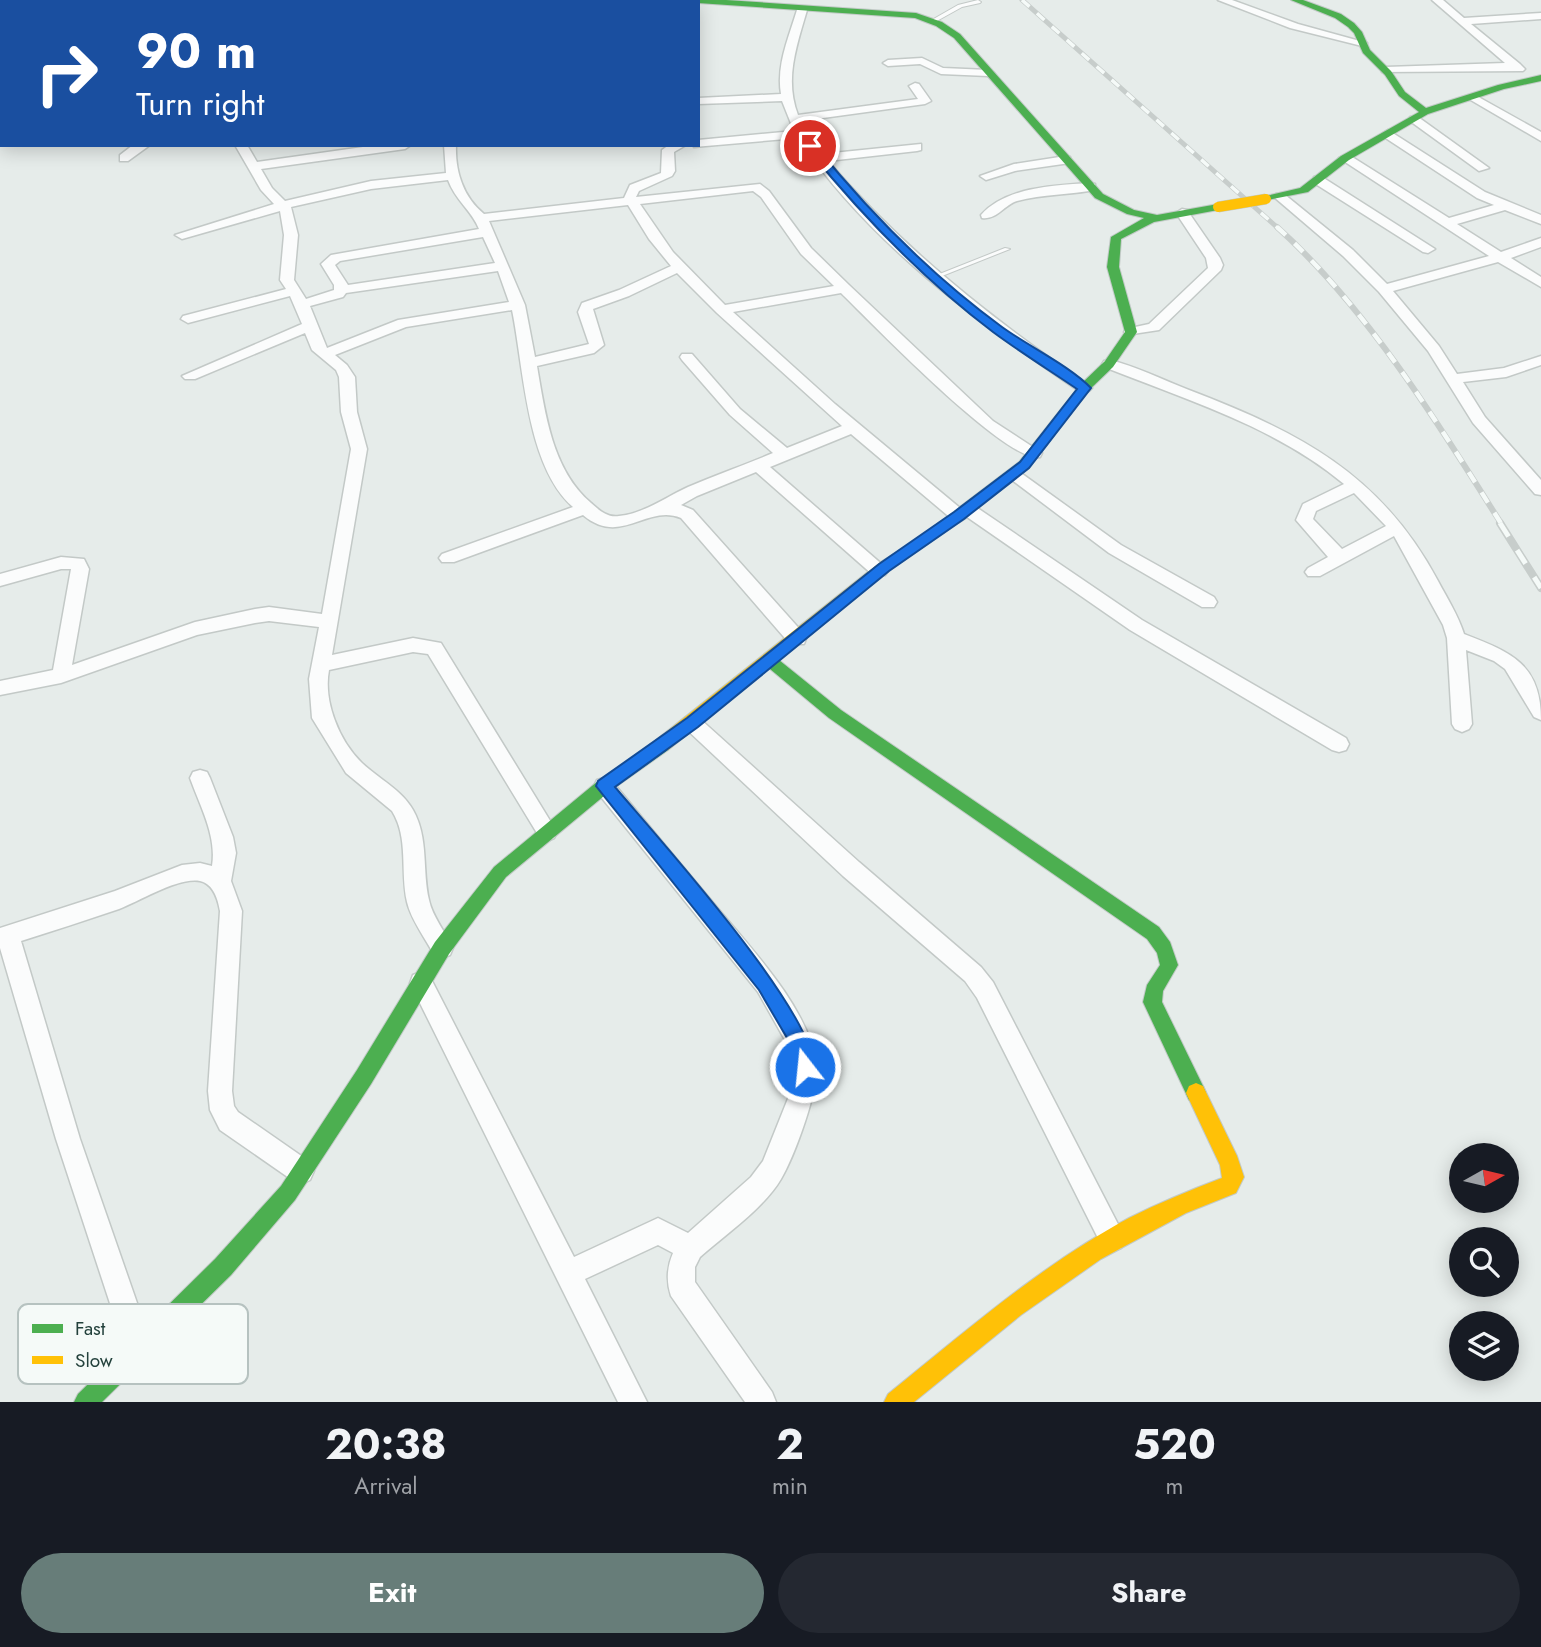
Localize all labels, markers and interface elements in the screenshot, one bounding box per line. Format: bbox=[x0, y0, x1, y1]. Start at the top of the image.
text: 90 m bbox=[136, 16, 256, 86]
icon: right bbox=[21, 28, 112, 119]
text: Turn right bbox=[136, 81, 265, 127]
pin bbox=[780, 116, 840, 176]
icon: arrive bbox=[791, 127, 829, 165]
position arrow bbox=[768, 1030, 842, 1104]
north arrow bbox=[1449, 1143, 1519, 1213]
map controls bbox=[1449, 1143, 1519, 1381]
button: search bbox=[1449, 1227, 1519, 1297]
legend bbox=[18, 1304, 248, 1384]
button: layers bbox=[1449, 1311, 1519, 1381]
text: Fast bbox=[75, 1315, 106, 1342]
text: Slow bbox=[75, 1347, 113, 1374]
text: 20:38 bbox=[325, 1414, 447, 1475]
text: 2 bbox=[776, 1414, 804, 1475]
text: 520 bbox=[1133, 1414, 1216, 1475]
text: Arrival bbox=[354, 1469, 418, 1503]
text: min bbox=[772, 1469, 808, 1503]
text: m bbox=[1165, 1469, 1183, 1503]
button: Exit bbox=[21, 1553, 764, 1633]
button: Share bbox=[778, 1553, 1520, 1633]

